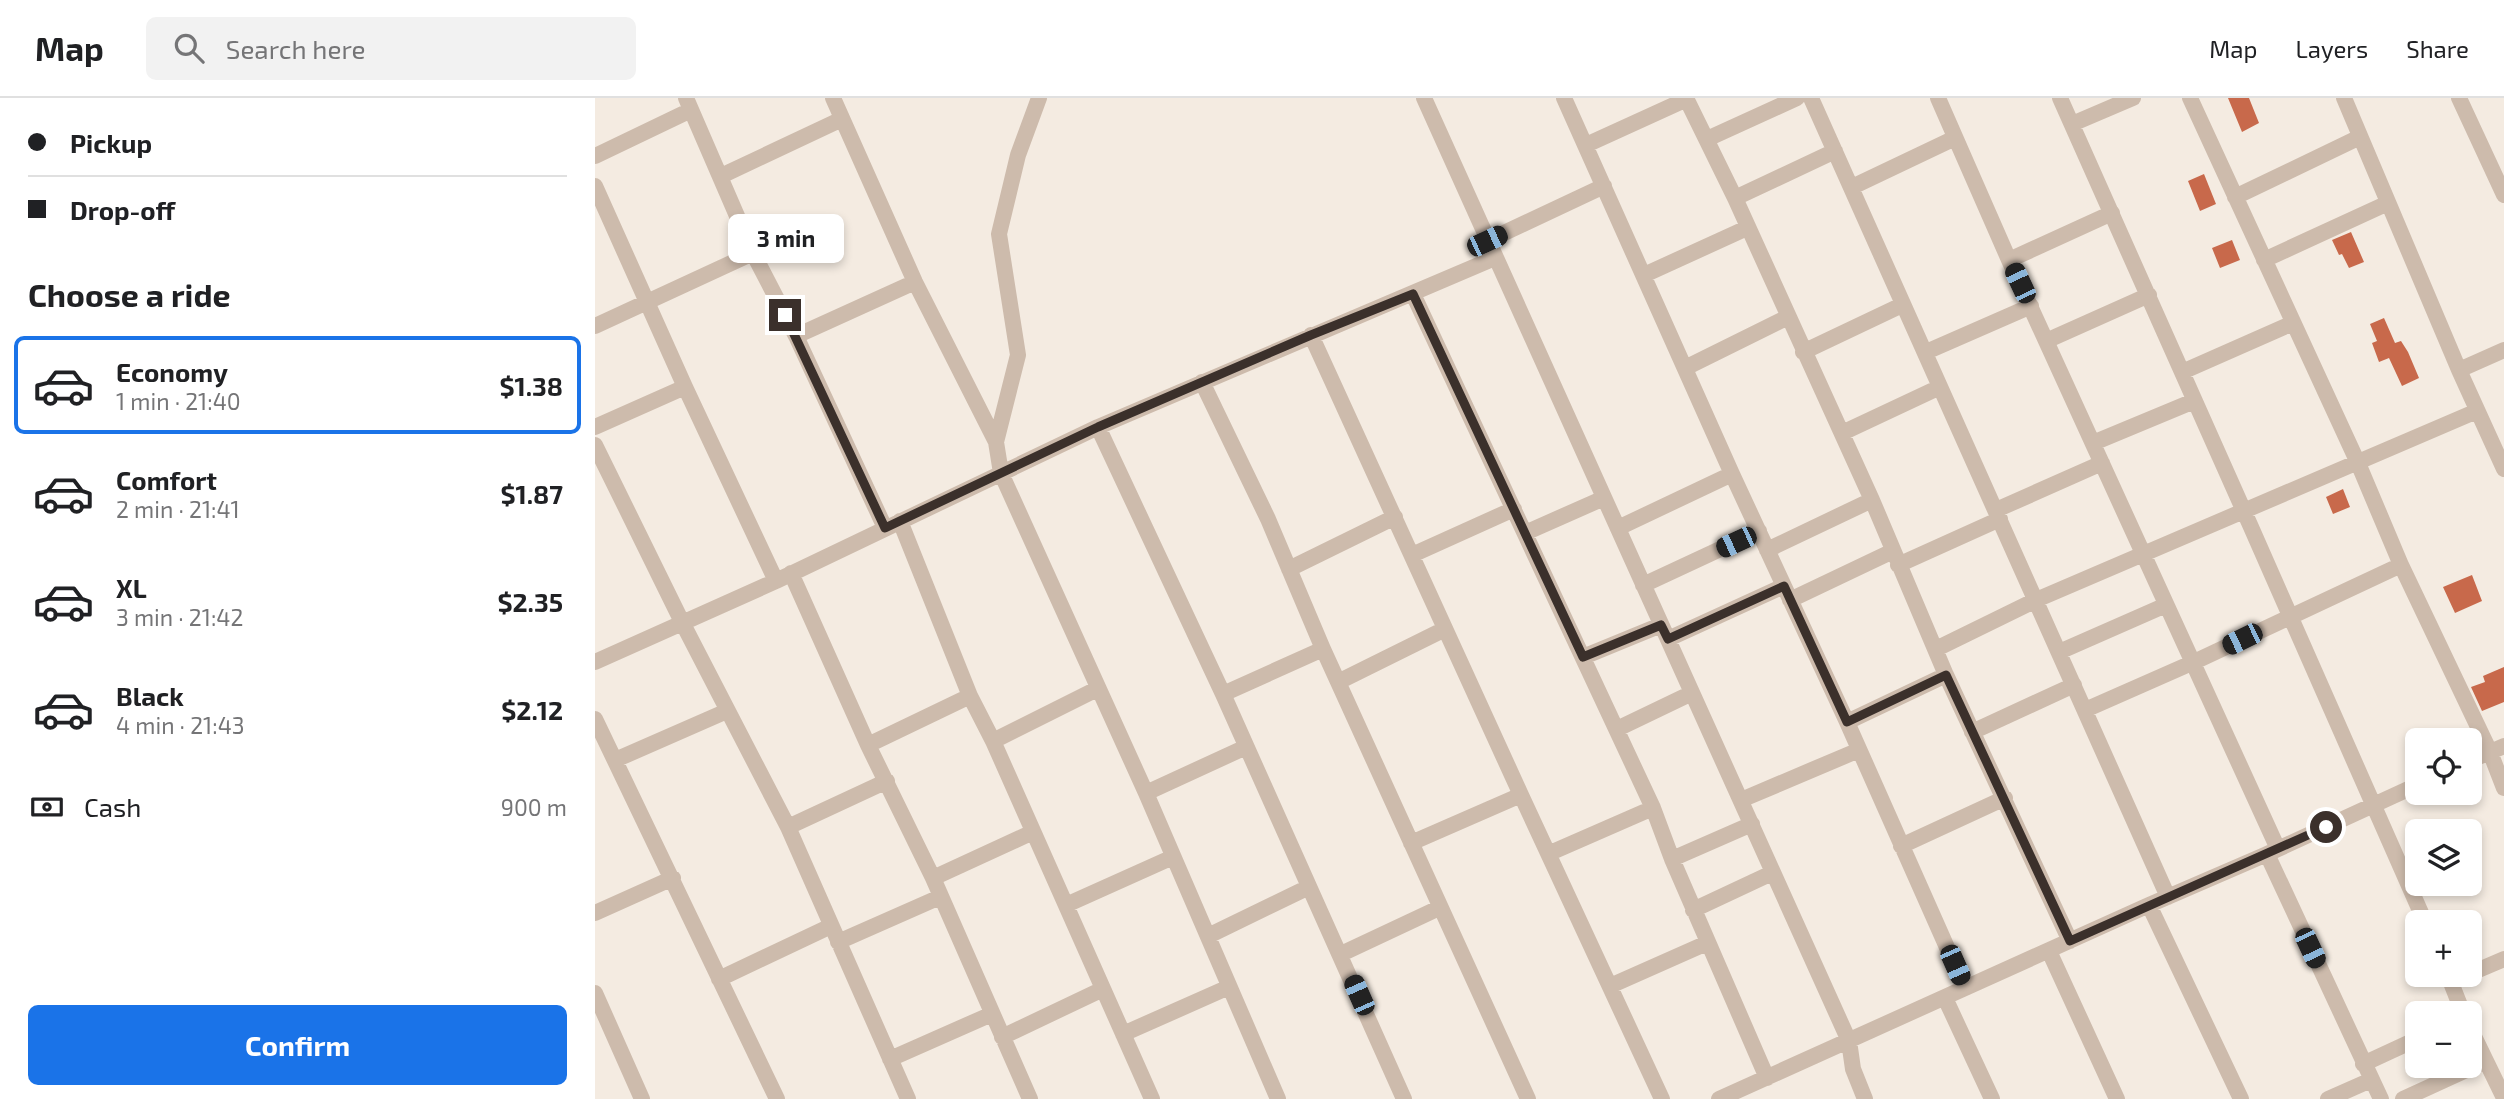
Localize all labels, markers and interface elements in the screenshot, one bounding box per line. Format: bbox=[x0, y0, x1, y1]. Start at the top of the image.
search box bbox=[146, 17, 636, 80]
text: Map bbox=[35, 28, 104, 68]
icon: search bbox=[170, 29, 208, 67]
text: Search here bbox=[226, 33, 365, 64]
text: Map bbox=[2209, 34, 2257, 63]
text: Layers bbox=[2295, 34, 2368, 63]
text: Share bbox=[2406, 34, 2469, 63]
text: Pickup bbox=[70, 127, 152, 158]
text: Drop-off bbox=[70, 194, 175, 225]
callout: 3 min bbox=[727, 214, 843, 262]
car bbox=[1464, 223, 1511, 259]
text: 3 min bbox=[757, 224, 815, 252]
car bbox=[2002, 260, 2039, 306]
text: Choose a ride bbox=[28, 275, 231, 313]
route end bbox=[769, 299, 801, 331]
icon: car bbox=[32, 354, 95, 417]
text: Economy bbox=[116, 356, 228, 387]
text: $1.38 bbox=[499, 370, 563, 401]
text: 1 min · 21:40 bbox=[116, 387, 241, 415]
icon: car bbox=[32, 462, 95, 525]
text: Comfort bbox=[116, 464, 217, 495]
text: $1.87 bbox=[500, 478, 563, 509]
text: 2 min · 21:41 bbox=[116, 495, 240, 523]
car bbox=[1713, 524, 1760, 560]
icon: car bbox=[32, 570, 95, 633]
text: XL bbox=[116, 572, 147, 603]
text: $2.35 bbox=[497, 586, 563, 617]
text: 3 min · 21:42 bbox=[116, 603, 243, 631]
car bbox=[2219, 620, 2266, 658]
icon: car bbox=[32, 678, 95, 741]
text: Black bbox=[116, 680, 184, 711]
text: $2.12 bbox=[501, 694, 563, 725]
text: 4 min · 21:43 bbox=[116, 711, 245, 739]
map controls bbox=[2405, 728, 2482, 1078]
button: locate bbox=[2405, 728, 2482, 805]
icon: cash bbox=[28, 788, 66, 826]
text: Cash bbox=[84, 791, 141, 822]
text: 900 m bbox=[501, 793, 567, 821]
route start bbox=[2310, 811, 2342, 843]
button: layers bbox=[2405, 819, 2482, 896]
button: + bbox=[2405, 910, 2482, 987]
car bbox=[2292, 925, 2329, 971]
car bbox=[1937, 942, 1974, 988]
car bbox=[1341, 972, 1378, 1018]
button: − bbox=[2405, 1001, 2482, 1078]
button: Confirm bbox=[28, 1005, 567, 1085]

